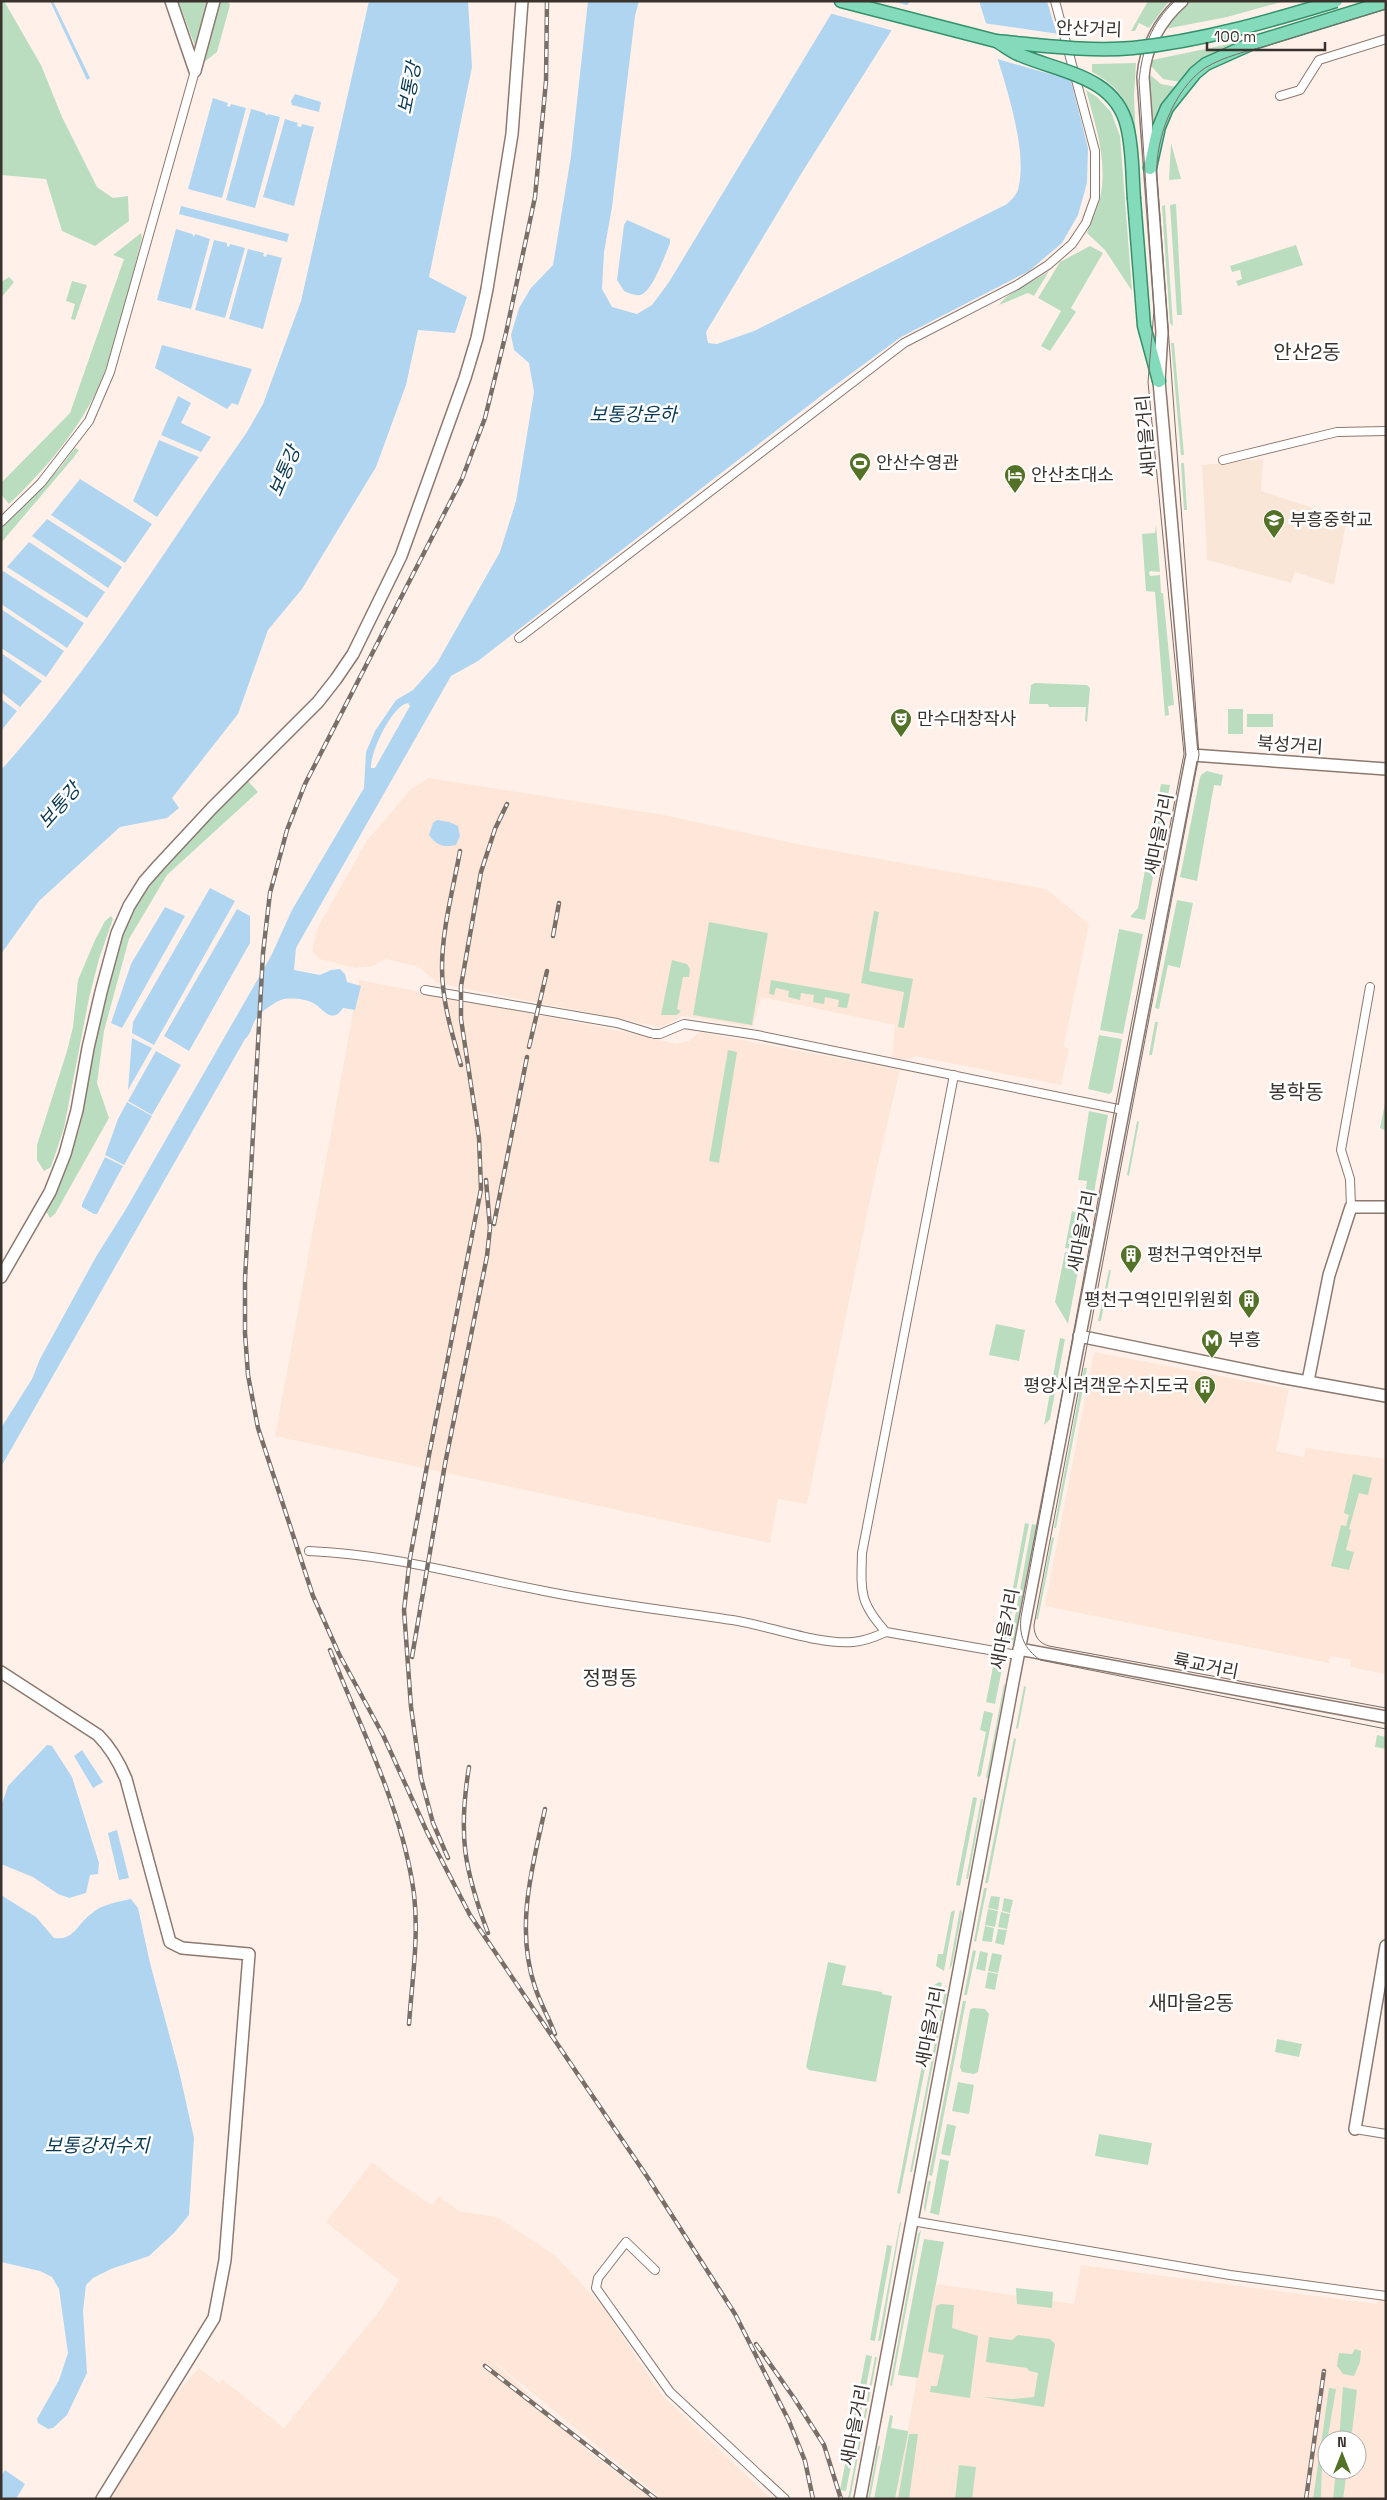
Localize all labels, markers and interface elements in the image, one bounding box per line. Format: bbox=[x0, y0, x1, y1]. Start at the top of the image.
street label: 안산거리 bbox=[1056, 16, 1123, 41]
scale bar bbox=[1207, 20, 1324, 52]
text: 100 m bbox=[1214, 27, 1256, 46]
water label: 보통강 bbox=[392, 58, 427, 116]
district label: 안산2동 bbox=[1273, 339, 1341, 365]
street label: 새마을거리 bbox=[1130, 394, 1161, 478]
water label: 보통강운하 bbox=[589, 402, 679, 427]
water label: 보통강 bbox=[263, 440, 307, 500]
sports icon: 안산수영관 bbox=[848, 451, 872, 482]
place label: 안산수영관 bbox=[876, 451, 959, 474]
hotel icon: 안산초대소 bbox=[1003, 463, 1027, 494]
place label: 안산초대소 bbox=[1031, 463, 1114, 486]
school or university icon: 부흥중학교 bbox=[1262, 508, 1286, 539]
place label: 부흥중학교 bbox=[1290, 508, 1373, 531]
theatre icon: 만수대창작사 bbox=[889, 707, 913, 738]
place label: 만수대창작사 bbox=[917, 707, 1017, 730]
street label: 북성거리 bbox=[1256, 731, 1324, 758]
water label: 보통강 bbox=[33, 775, 88, 833]
street label: 새마을거리 bbox=[1139, 791, 1178, 877]
district label: 봉학동 bbox=[1268, 1079, 1324, 1105]
street label: 새마을거리 bbox=[1062, 1188, 1101, 1274]
building icon: 평천구역안전부 bbox=[1119, 1243, 1143, 1274]
place label: 평천구역안전부 bbox=[1147, 1243, 1263, 1266]
place label: 평천구역인민위원회 bbox=[1084, 1288, 1233, 1311]
building icon: 평천구역인민위원회 bbox=[1237, 1288, 1261, 1319]
metro station icon: 부흥 bbox=[1200, 1328, 1224, 1359]
place label: 부흥 bbox=[1228, 1328, 1261, 1351]
place label: 평양시려객운수지도국 bbox=[1023, 1374, 1189, 1397]
building icon: 평양시려객운수지도국 bbox=[1193, 1374, 1217, 1405]
street label: 새마을거리 bbox=[985, 1586, 1024, 1672]
street label: 륙교거리 bbox=[1171, 1648, 1241, 1683]
district label: 정평동 bbox=[582, 1665, 638, 1691]
street label: 새마을거리 bbox=[910, 1984, 949, 2070]
district label: 새마을2동 bbox=[1148, 1990, 1234, 2016]
water label: 보통강저수지 bbox=[45, 2133, 151, 2158]
street label: 새마을거리 bbox=[835, 2382, 874, 2468]
north arrow bbox=[1317, 2430, 1367, 2480]
text: N bbox=[1337, 2433, 1347, 2451]

